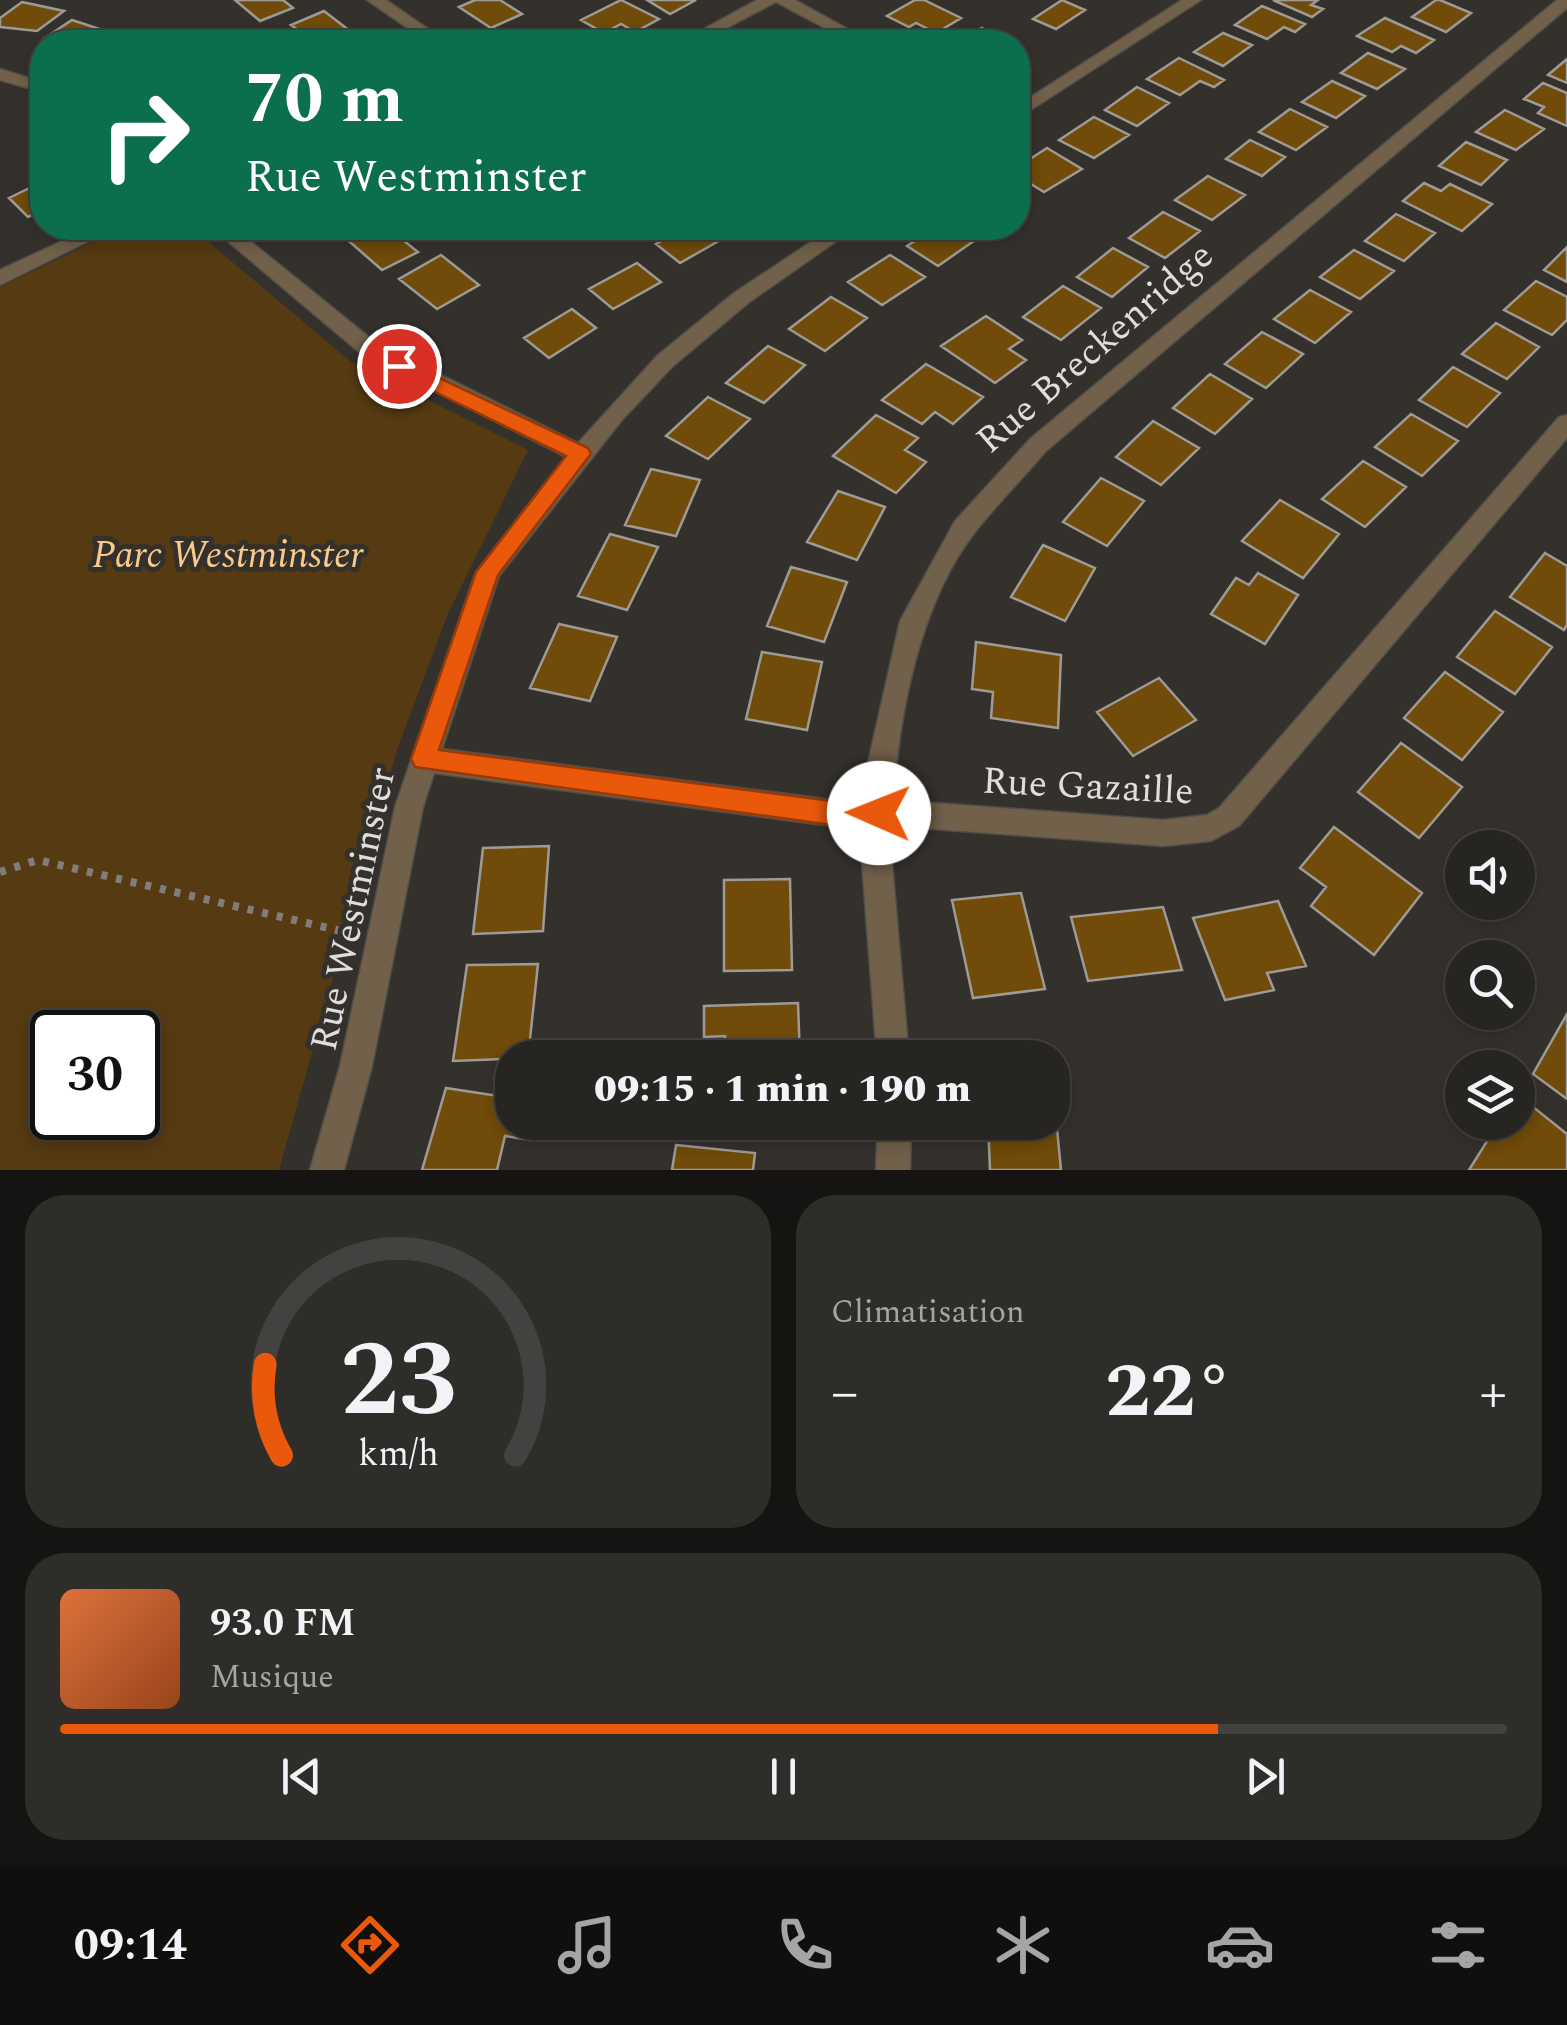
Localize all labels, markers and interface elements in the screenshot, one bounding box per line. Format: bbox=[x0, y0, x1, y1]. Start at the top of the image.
text: 70 m bbox=[245, 47, 404, 153]
icon: right bbox=[80, 70, 210, 200]
text: Rue Westminster bbox=[245, 143, 587, 212]
street label: Rue Breckenridge bbox=[963, 229, 1227, 468]
pin bbox=[357, 324, 442, 409]
icon: arrive bbox=[372, 339, 427, 394]
park label: Parc Westminster bbox=[92, 527, 365, 585]
street label: Rue Gazaille bbox=[981, 753, 1195, 821]
position arrow bbox=[827, 761, 931, 865]
street label: Rue Westminster bbox=[296, 762, 412, 1057]
map controls bbox=[1445, 830, 1535, 1140]
button: sound bbox=[1445, 830, 1535, 920]
button: search bbox=[1445, 940, 1535, 1030]
speed limit sign: 30 bbox=[30, 1010, 160, 1140]
button: layers bbox=[1445, 1050, 1535, 1140]
text: 09:15 · 1 min · 190 m bbox=[594, 1061, 971, 1119]
text: Climatisation bbox=[831, 1288, 1025, 1337]
text: 23 bbox=[340, 1303, 456, 1461]
text: 22° bbox=[1105, 1336, 1233, 1450]
text: − bbox=[831, 1352, 859, 1435]
text: + bbox=[1479, 1352, 1507, 1435]
text: km/h bbox=[358, 1427, 438, 1482]
text: 93.0 FM bbox=[210, 1595, 355, 1653]
text: Musique bbox=[210, 1653, 334, 1702]
icon: previous bbox=[274, 1749, 329, 1804]
icon: pause bbox=[756, 1749, 811, 1804]
icon: next bbox=[1238, 1749, 1293, 1804]
icon: directions bbox=[335, 1910, 405, 1980]
icon: music bbox=[552, 1910, 622, 1980]
icon: phone bbox=[770, 1910, 840, 1980]
icon: climate bbox=[988, 1910, 1058, 1980]
icon: car bbox=[1205, 1910, 1275, 1980]
icon: filters bbox=[1423, 1910, 1493, 1980]
text: 09:14 bbox=[74, 1911, 187, 1980]

